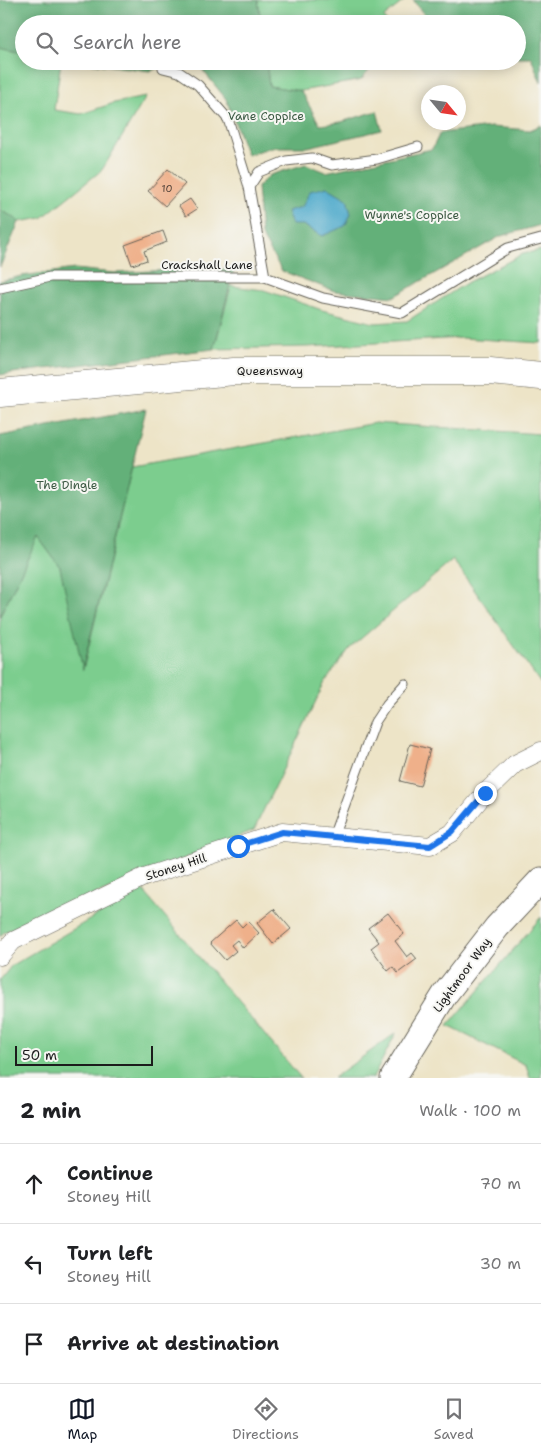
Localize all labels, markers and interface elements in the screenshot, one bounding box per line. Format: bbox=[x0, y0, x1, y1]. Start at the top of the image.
search box bbox=[15, 15, 526, 70]
icon: search bbox=[33, 29, 61, 57]
text: Search here bbox=[73, 30, 182, 55]
north arrow bbox=[421, 85, 466, 130]
park label: Vane Coppice bbox=[228, 108, 304, 124]
house number: 10 bbox=[162, 182, 172, 195]
park label: Wynne's Coppice bbox=[365, 207, 460, 223]
street label: Crackshall Lane bbox=[161, 257, 253, 273]
street label: Queensway bbox=[237, 363, 303, 379]
park label: The Dingle bbox=[36, 477, 98, 493]
route end bbox=[474, 782, 497, 805]
route start bbox=[227, 835, 250, 858]
street label: Stoney Hill bbox=[144, 850, 209, 884]
street label: Lightmoor Way bbox=[429, 934, 495, 1016]
scale bar bbox=[15, 1043, 152, 1066]
text: 50 m bbox=[22, 1046, 57, 1064]
text: 2 min bbox=[20, 1097, 81, 1125]
text: Walk · 100 m bbox=[419, 1100, 521, 1121]
text: Continue bbox=[67, 1161, 153, 1186]
icon: ahead bbox=[20, 1170, 48, 1198]
text: 70 m bbox=[480, 1173, 521, 1194]
text: Stoney Hill bbox=[67, 1186, 151, 1207]
text: Turn left bbox=[67, 1241, 153, 1266]
icon: left bbox=[20, 1250, 48, 1278]
text: 30 m bbox=[480, 1253, 521, 1274]
text: Stoney Hill bbox=[67, 1266, 151, 1287]
icon: arrive bbox=[20, 1330, 48, 1358]
text: Arrive at destination bbox=[67, 1331, 279, 1356]
tab: Map bbox=[67, 1395, 97, 1443]
tab: Directions bbox=[232, 1395, 299, 1443]
tab: Saved bbox=[434, 1395, 474, 1443]

